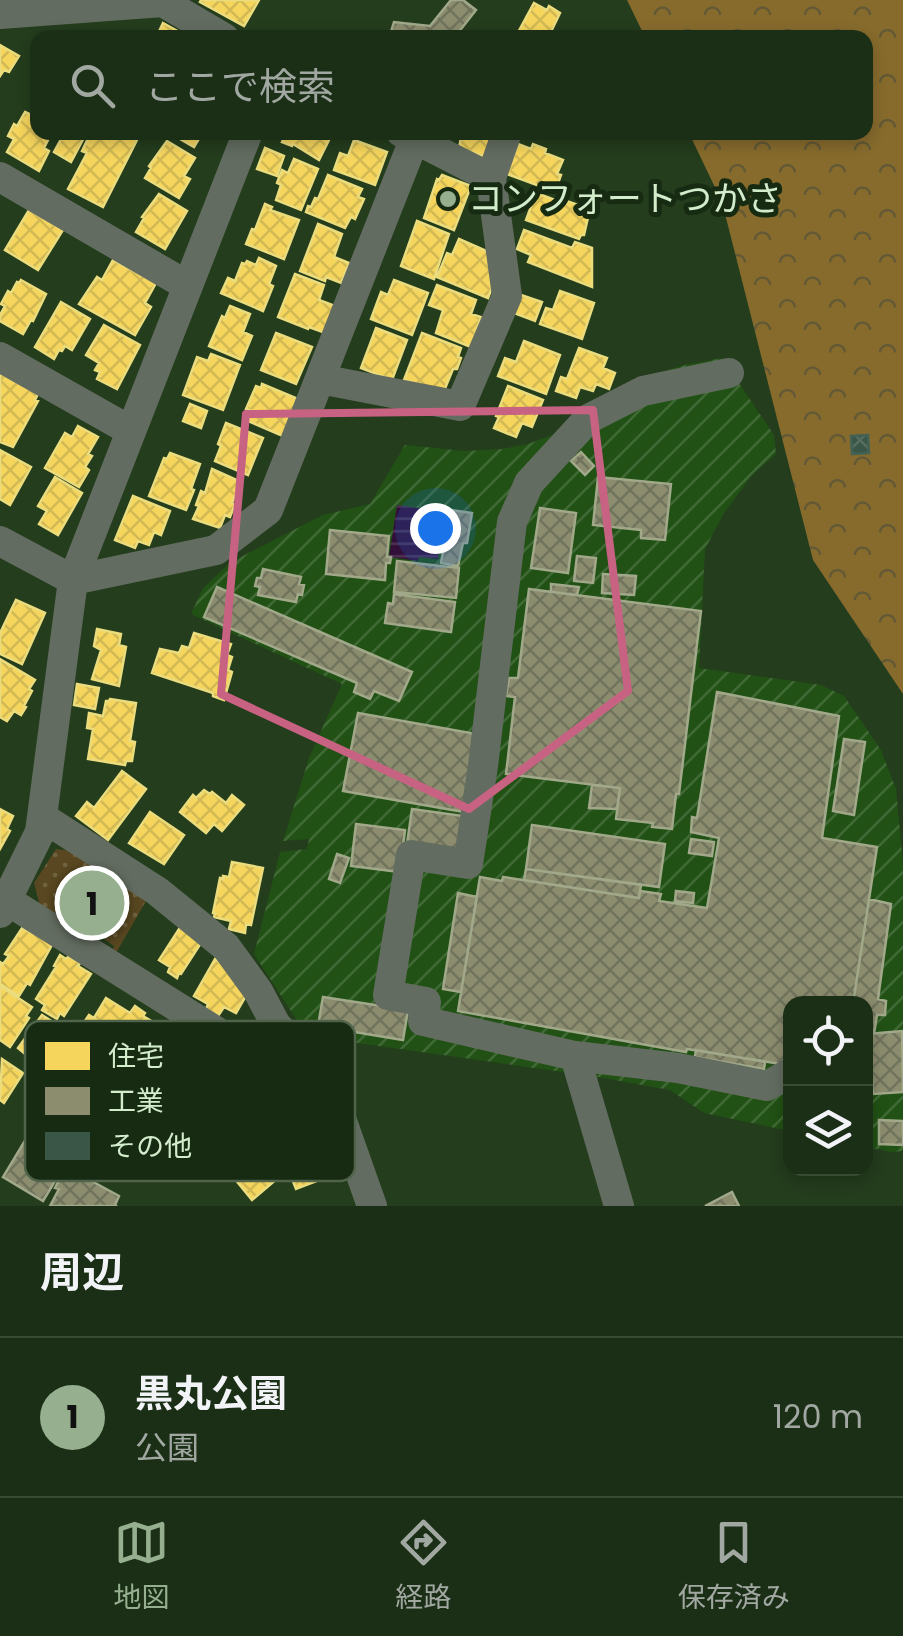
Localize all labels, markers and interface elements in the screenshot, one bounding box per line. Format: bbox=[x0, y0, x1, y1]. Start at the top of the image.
search box bbox=[30, 30, 873, 140]
icon: search bbox=[65, 58, 120, 113]
text: ここで検索 bbox=[145, 60, 335, 113]
place label: コンフォートつかさ bbox=[468, 174, 782, 223]
marker: コンフォートつかさ bbox=[437, 188, 459, 210]
your location bbox=[410, 503, 461, 554]
pin: 1 bbox=[59, 866, 124, 940]
map controls bbox=[783, 996, 873, 1176]
button: locate bbox=[783, 996, 873, 1086]
legend bbox=[25, 1021, 355, 1181]
text: 住宅 bbox=[108, 1037, 164, 1076]
text: 工業 bbox=[108, 1082, 164, 1121]
button: layers bbox=[783, 1086, 873, 1176]
text: その他 bbox=[108, 1127, 192, 1166]
text: 周辺 bbox=[40, 1243, 124, 1302]
text: 黒丸公園 bbox=[135, 1367, 287, 1420]
text: 1 bbox=[66, 1394, 79, 1439]
text: 120 m bbox=[773, 1394, 863, 1439]
text: 公園 bbox=[135, 1425, 199, 1470]
tab: 地図 bbox=[113, 1515, 169, 1619]
tab: 経路 bbox=[395, 1515, 452, 1619]
tab: 保存済み bbox=[678, 1515, 790, 1619]

